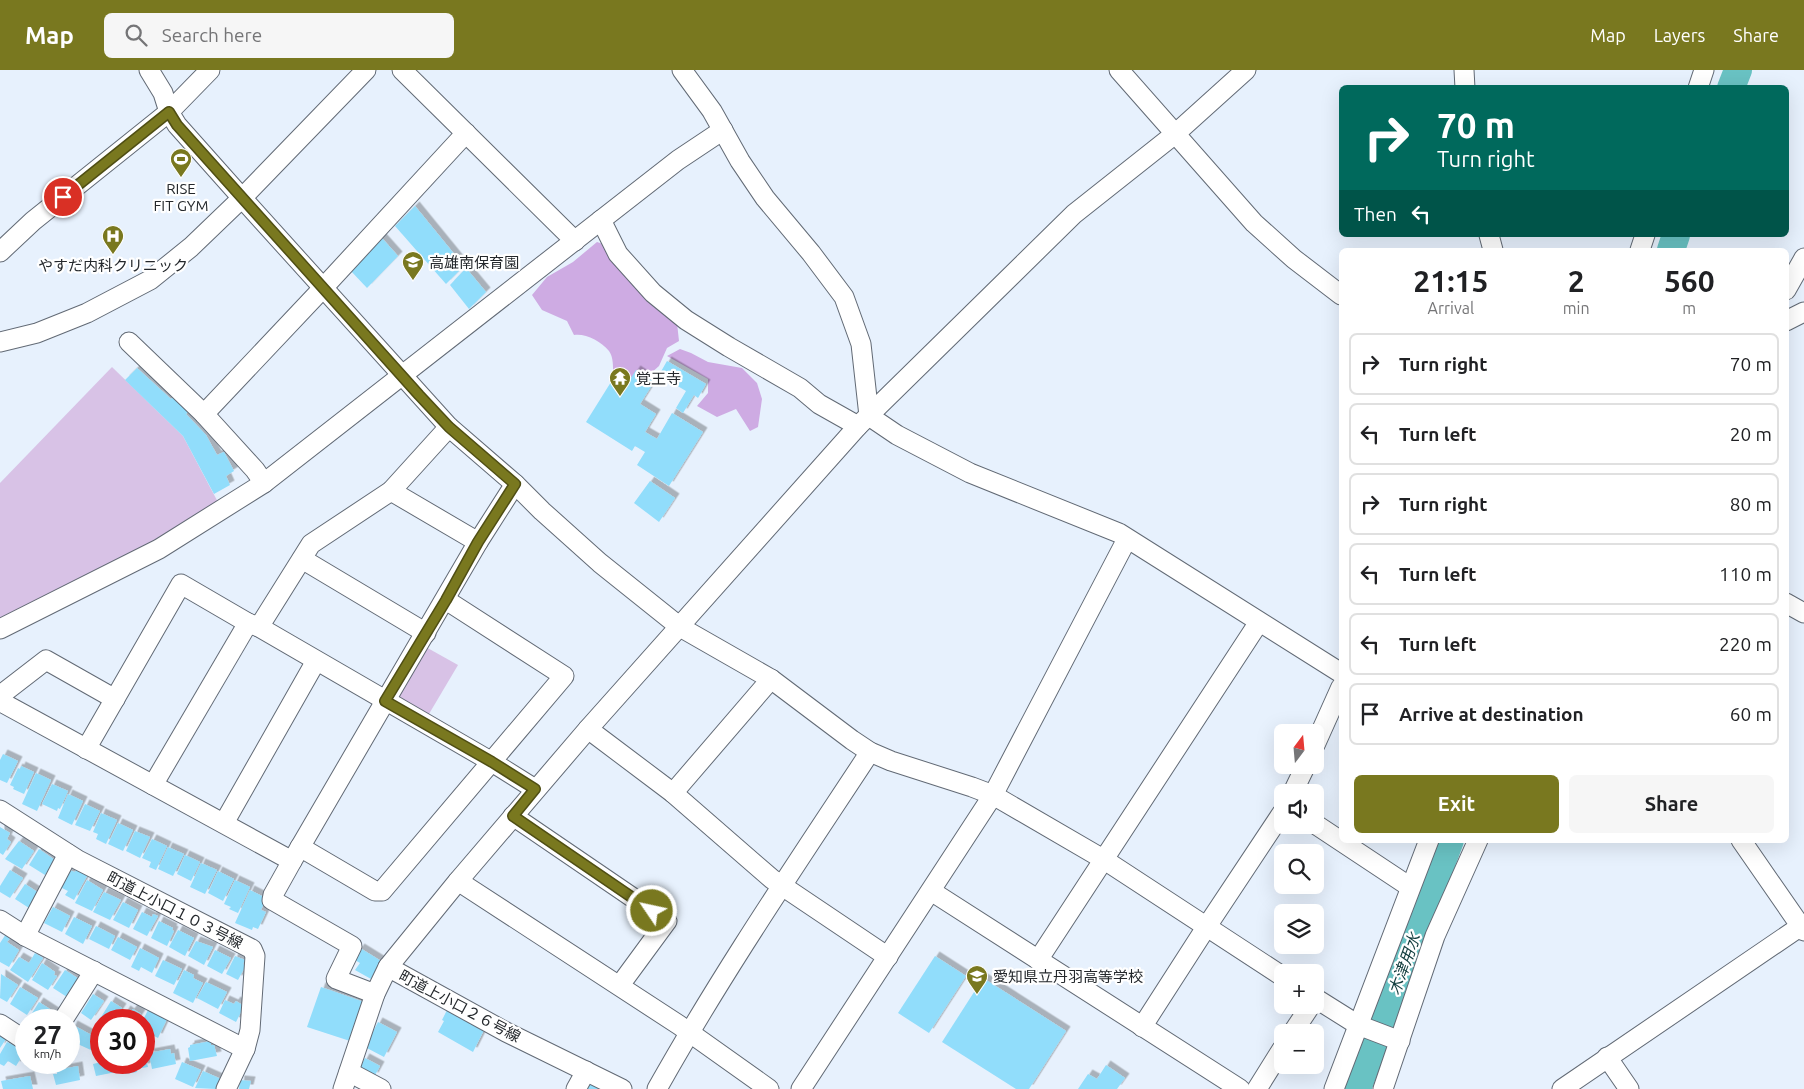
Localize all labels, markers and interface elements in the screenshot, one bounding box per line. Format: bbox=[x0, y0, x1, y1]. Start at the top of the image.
search box bbox=[104, 13, 454, 58]
icon: search bbox=[122, 21, 150, 49]
text: Map bbox=[25, 22, 74, 49]
text: Search here bbox=[162, 24, 262, 46]
text: Map bbox=[1590, 25, 1626, 45]
text: Layers bbox=[1654, 25, 1705, 45]
text: Share bbox=[1733, 25, 1779, 45]
icon: right bbox=[1354, 105, 1419, 170]
text: 70 m bbox=[1437, 105, 1515, 145]
text: Turn right bbox=[1437, 146, 1535, 171]
sports icon: RISE FIT GYM bbox=[169, 147, 193, 178]
pin bbox=[42, 176, 84, 218]
place label: RISE FIT GYM bbox=[153, 180, 209, 214]
icon: arrive bbox=[49, 183, 77, 211]
icon: left bbox=[1407, 200, 1435, 228]
text: Then bbox=[1354, 203, 1397, 225]
hospital icon: やすだ内科クリニック bbox=[101, 224, 125, 255]
school or university icon: 高雄南保育園 bbox=[401, 250, 425, 281]
place label: 高雄南保育園 bbox=[429, 254, 519, 271]
place label: やすだ内科クリニック bbox=[38, 257, 188, 274]
text: 21:15 bbox=[1413, 264, 1488, 298]
text: 2 bbox=[1568, 264, 1585, 298]
text: 560 bbox=[1664, 264, 1715, 298]
text: Arrival bbox=[1428, 299, 1474, 317]
text: min bbox=[1563, 299, 1590, 317]
text: m bbox=[1682, 299, 1696, 317]
icon: right bbox=[1356, 350, 1384, 378]
text: Turn right bbox=[1399, 353, 1487, 375]
text: 70 m bbox=[1730, 353, 1772, 375]
temple icon: 覚王寺 bbox=[608, 366, 632, 397]
place label: 覚王寺 bbox=[636, 370, 681, 387]
icon: left bbox=[1356, 420, 1384, 448]
text: Turn left bbox=[1399, 423, 1477, 445]
text: 20 m bbox=[1730, 423, 1772, 445]
icon: right bbox=[1356, 490, 1384, 518]
text: Turn right bbox=[1399, 493, 1487, 515]
text: 80 m bbox=[1730, 493, 1772, 515]
icon: left bbox=[1356, 560, 1384, 588]
text: Turn left bbox=[1399, 563, 1477, 585]
text: 110 m bbox=[1719, 563, 1772, 585]
icon: left bbox=[1356, 630, 1384, 658]
text: Turn left bbox=[1399, 633, 1477, 655]
text: 220 m bbox=[1719, 633, 1772, 655]
icon: arrive bbox=[1356, 700, 1384, 728]
text: Arrive at destination bbox=[1399, 703, 1584, 725]
text: 60 m bbox=[1730, 703, 1772, 725]
north arrow bbox=[1274, 724, 1324, 774]
map controls bbox=[1274, 724, 1324, 1074]
button: Exit bbox=[1354, 775, 1559, 833]
button: Share bbox=[1569, 775, 1774, 833]
button: sound bbox=[1274, 784, 1324, 834]
button: search bbox=[1274, 844, 1324, 894]
street label: 町道上小口１０３号線 bbox=[104, 868, 246, 952]
position arrow bbox=[625, 884, 677, 936]
button: layers bbox=[1274, 904, 1324, 954]
water label: 木津用水 bbox=[1385, 929, 1424, 997]
school or university icon: 愛知県立丹羽高等学校 bbox=[965, 964, 989, 995]
button: + bbox=[1274, 964, 1324, 1014]
street label: 町道上小口２６号線 bbox=[396, 967, 524, 1045]
place label: 愛知県立丹羽高等学校 bbox=[993, 968, 1143, 985]
speed limit sign: 30 bbox=[90, 1009, 155, 1074]
text: 27 bbox=[33, 1021, 62, 1049]
button: − bbox=[1274, 1024, 1324, 1074]
text: km/h bbox=[34, 1047, 61, 1060]

